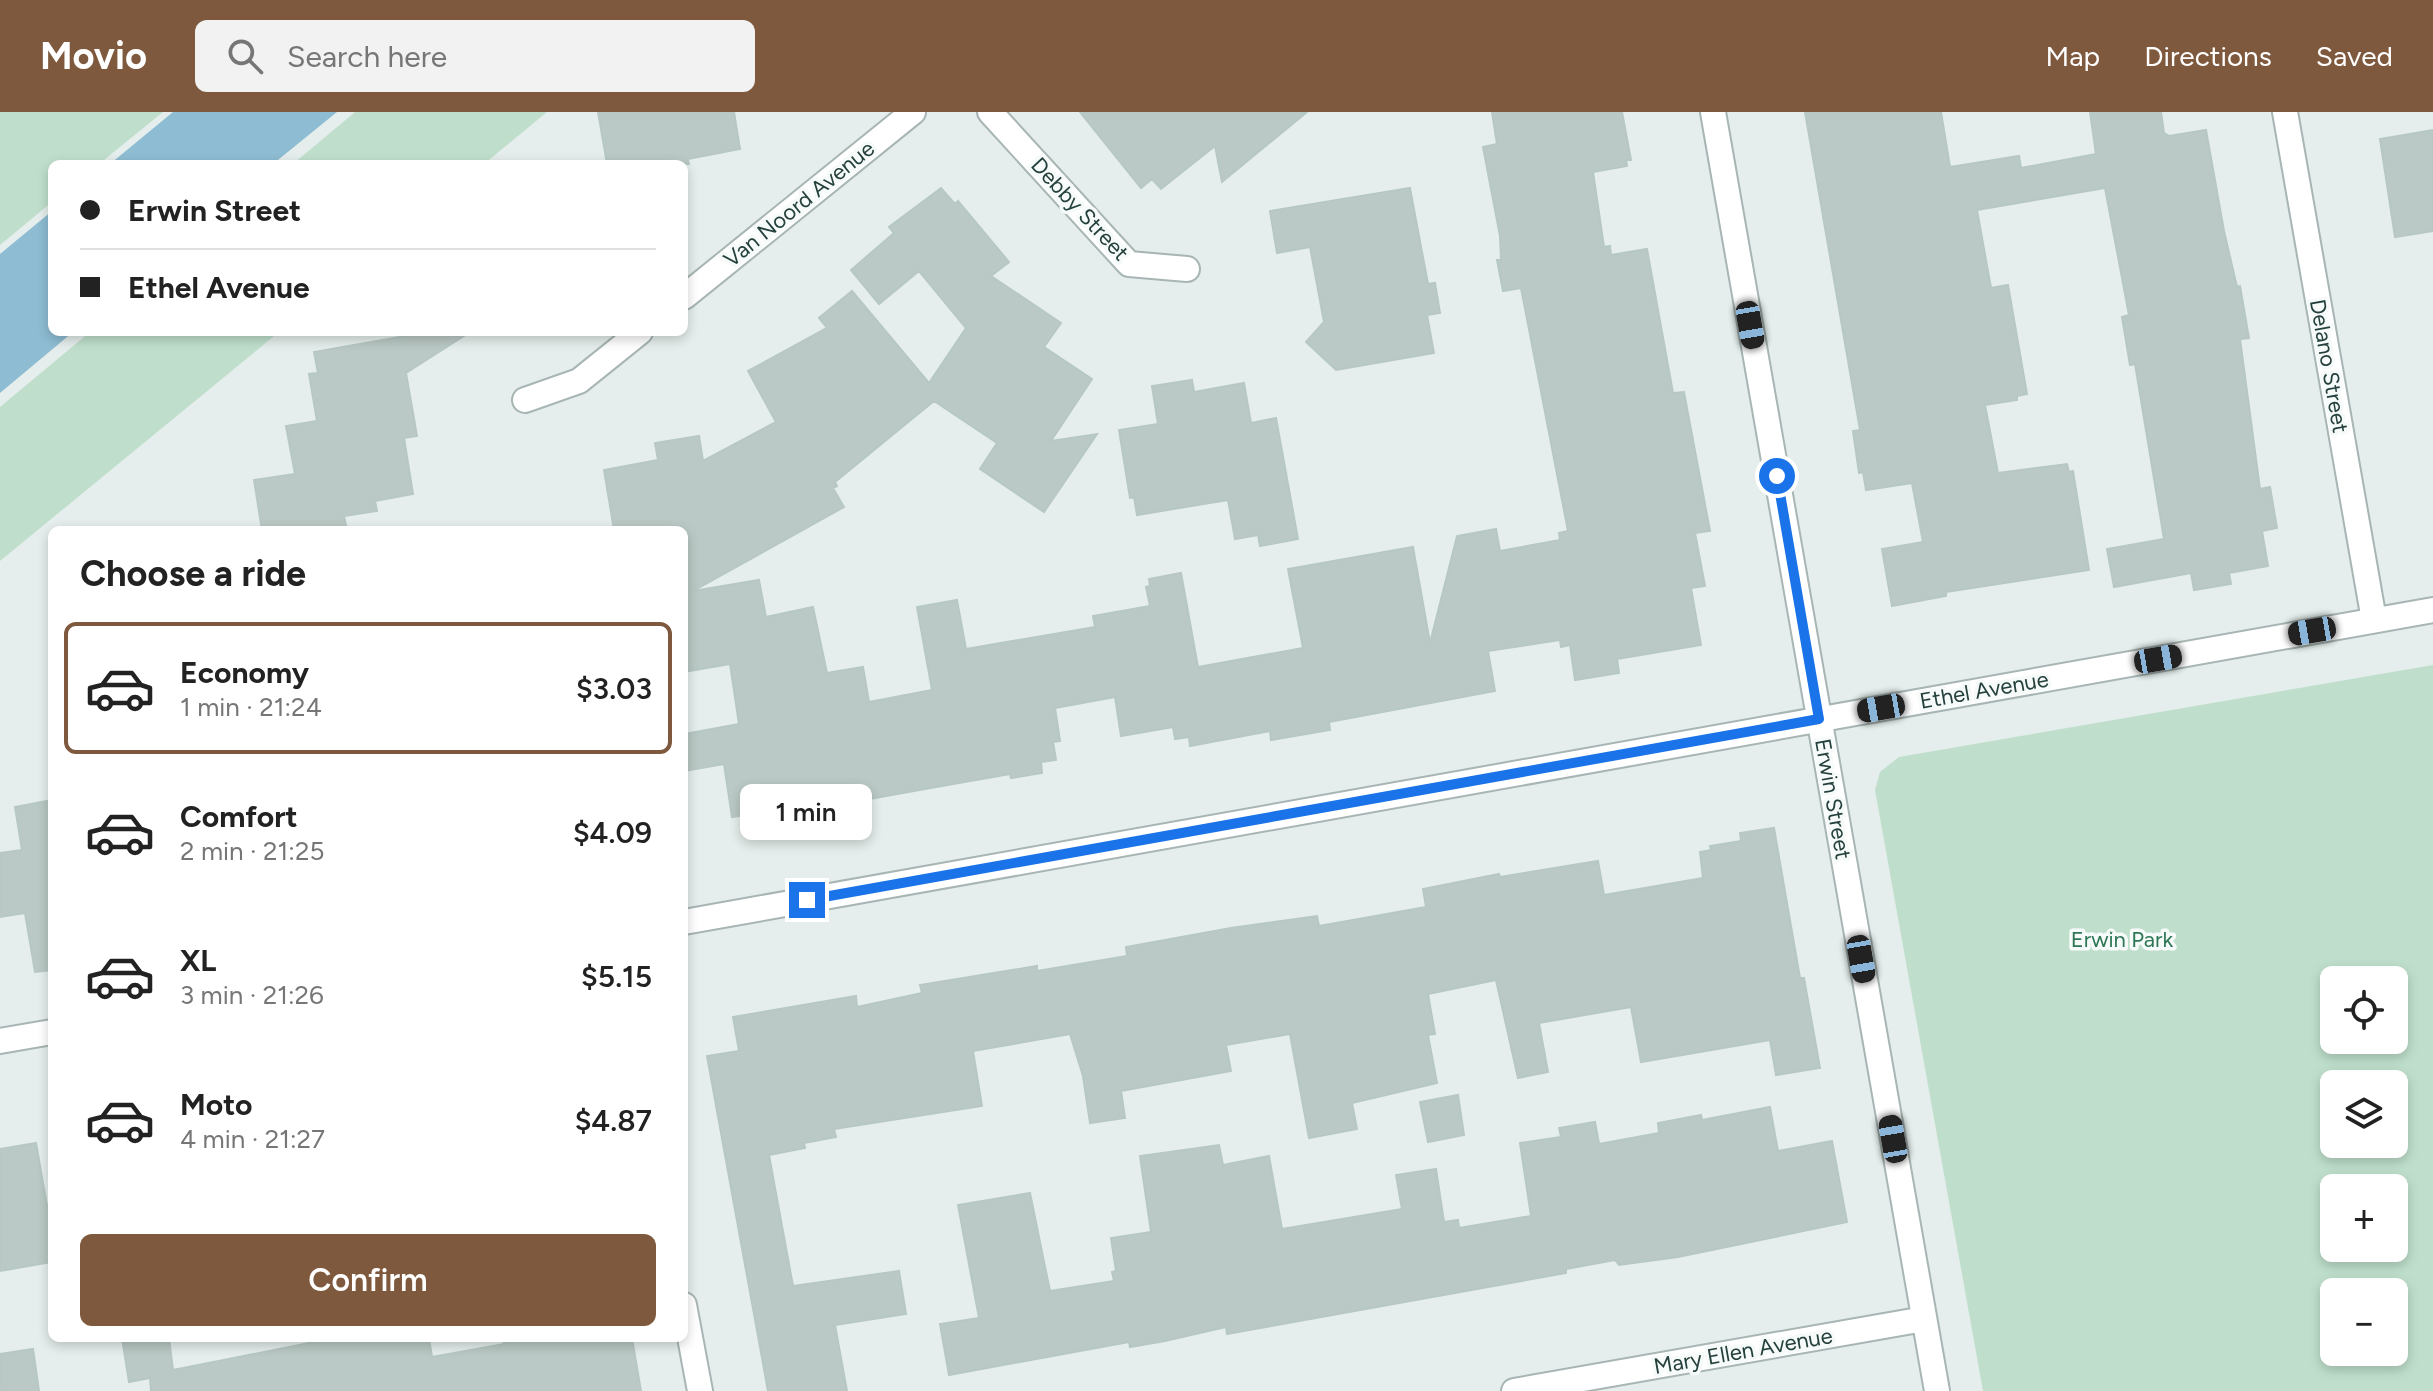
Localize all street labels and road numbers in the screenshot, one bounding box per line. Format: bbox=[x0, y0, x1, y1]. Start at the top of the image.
street label: Van Noord Avenue bbox=[718, 135, 880, 273]
street label: Debby Street bbox=[1025, 152, 1135, 266]
street label: Delano Street bbox=[2304, 297, 2354, 435]
street label: Ethel Avenue bbox=[1917, 665, 2051, 715]
street label: Erwin Street bbox=[1809, 737, 1857, 861]
street label: Mary Ellen Avenue bbox=[1651, 1322, 1835, 1380]

